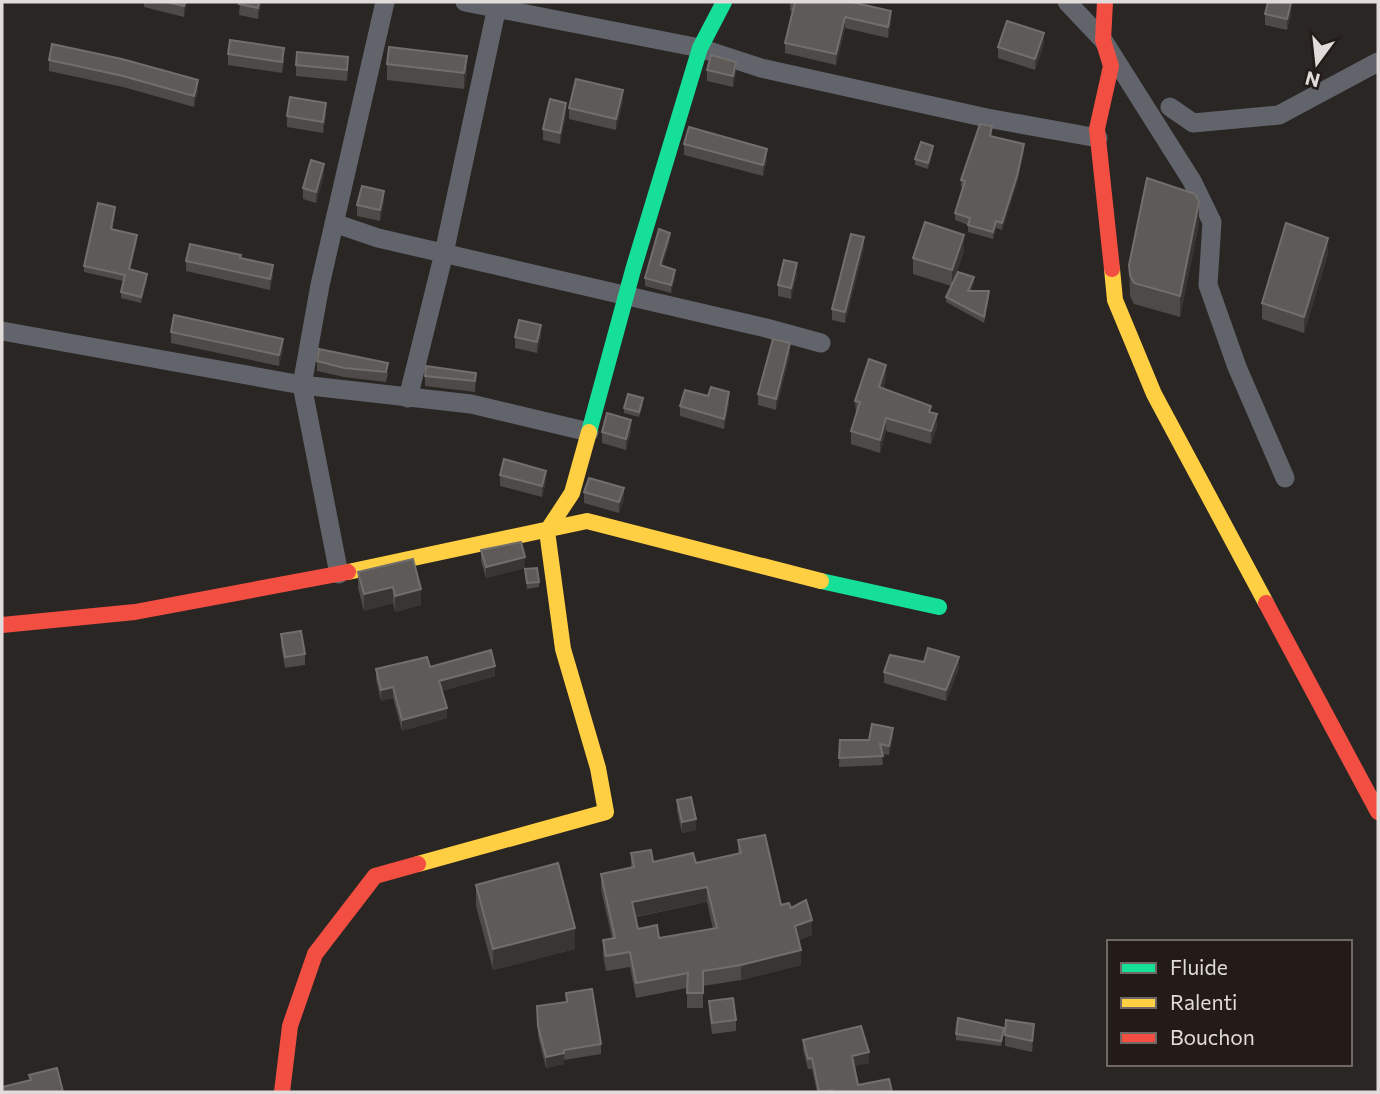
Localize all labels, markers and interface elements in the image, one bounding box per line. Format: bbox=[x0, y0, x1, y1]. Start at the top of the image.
north arrow bbox=[1282, 28, 1352, 98]
text: N bbox=[1303, 67, 1322, 93]
legend bbox=[1107, 940, 1352, 1066]
text: Fluide bbox=[1170, 954, 1228, 979]
text: Ralenti bbox=[1170, 989, 1237, 1014]
text: Bouchon bbox=[1170, 1024, 1255, 1049]

